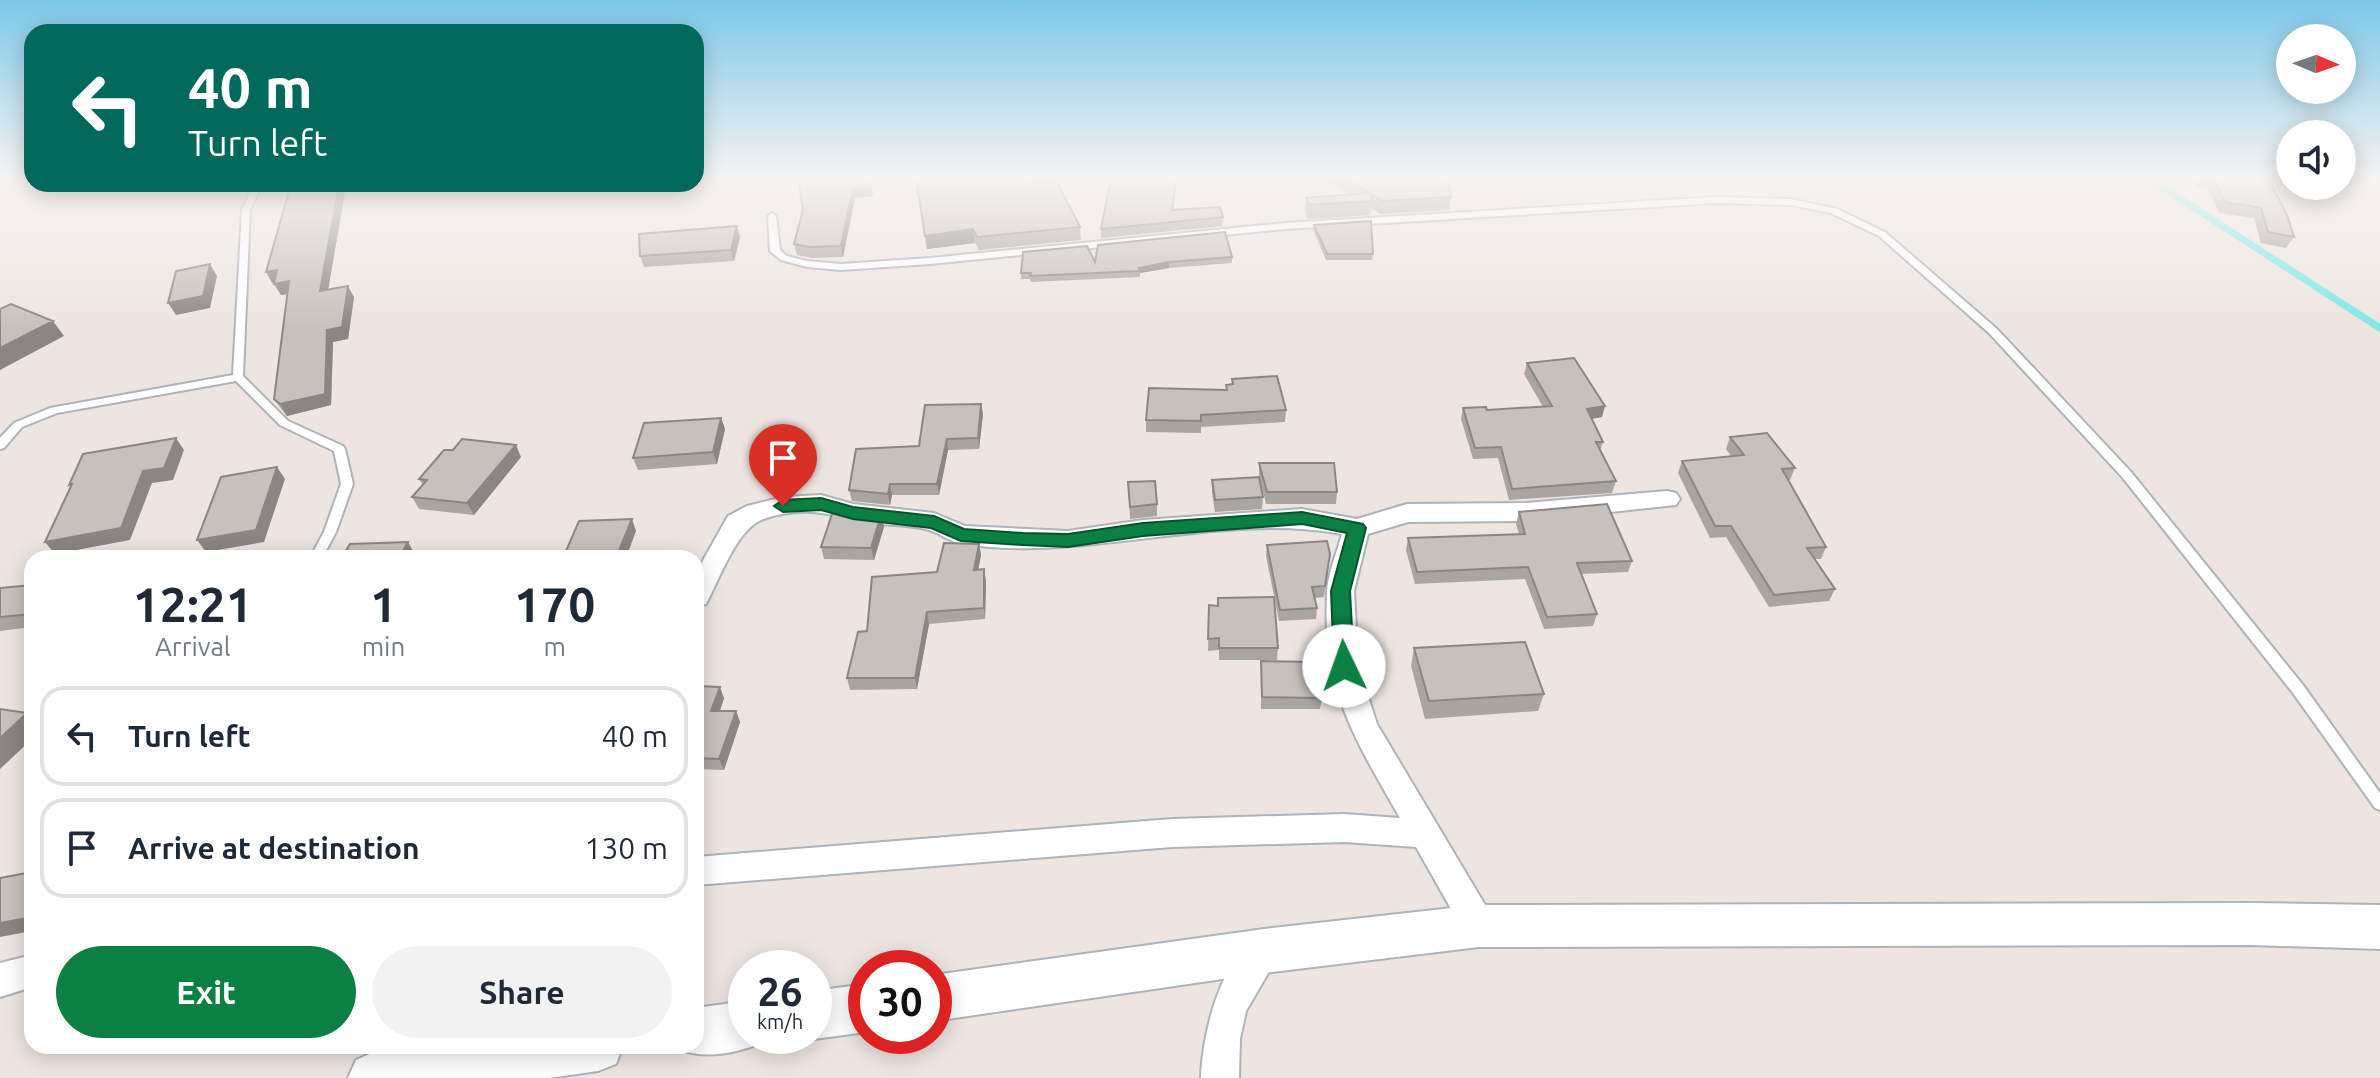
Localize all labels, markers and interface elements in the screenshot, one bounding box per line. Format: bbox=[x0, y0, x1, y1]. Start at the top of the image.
north arrow bbox=[2276, 24, 2356, 104]
map controls bbox=[2276, 24, 2356, 200]
icon: left bbox=[56, 56, 160, 160]
text: 40 m bbox=[188, 56, 313, 119]
button: sound bbox=[2276, 120, 2356, 200]
text: Turn left bbox=[188, 122, 327, 163]
pin bbox=[749, 424, 817, 506]
icon: arrive bbox=[761, 436, 805, 480]
text: 12:21 bbox=[133, 577, 253, 631]
text: 1 bbox=[370, 577, 397, 631]
text: 170 bbox=[514, 577, 595, 631]
position arrow bbox=[1302, 624, 1386, 708]
text: Arrival bbox=[155, 632, 231, 661]
text: min bbox=[362, 632, 405, 661]
text: m bbox=[543, 632, 566, 661]
icon: left bbox=[60, 714, 104, 758]
text: Turn left bbox=[128, 719, 250, 753]
text: 40 m bbox=[601, 719, 668, 753]
icon: arrive bbox=[60, 826, 104, 870]
text: Arrive at destination bbox=[128, 831, 420, 865]
text: 130 m bbox=[584, 831, 668, 865]
button: Exit bbox=[56, 946, 356, 1038]
button: Share bbox=[372, 946, 672, 1038]
speed limit sign: 30 bbox=[848, 950, 952, 1054]
text: 26 bbox=[757, 969, 803, 1014]
text: km/h bbox=[757, 1010, 803, 1033]

